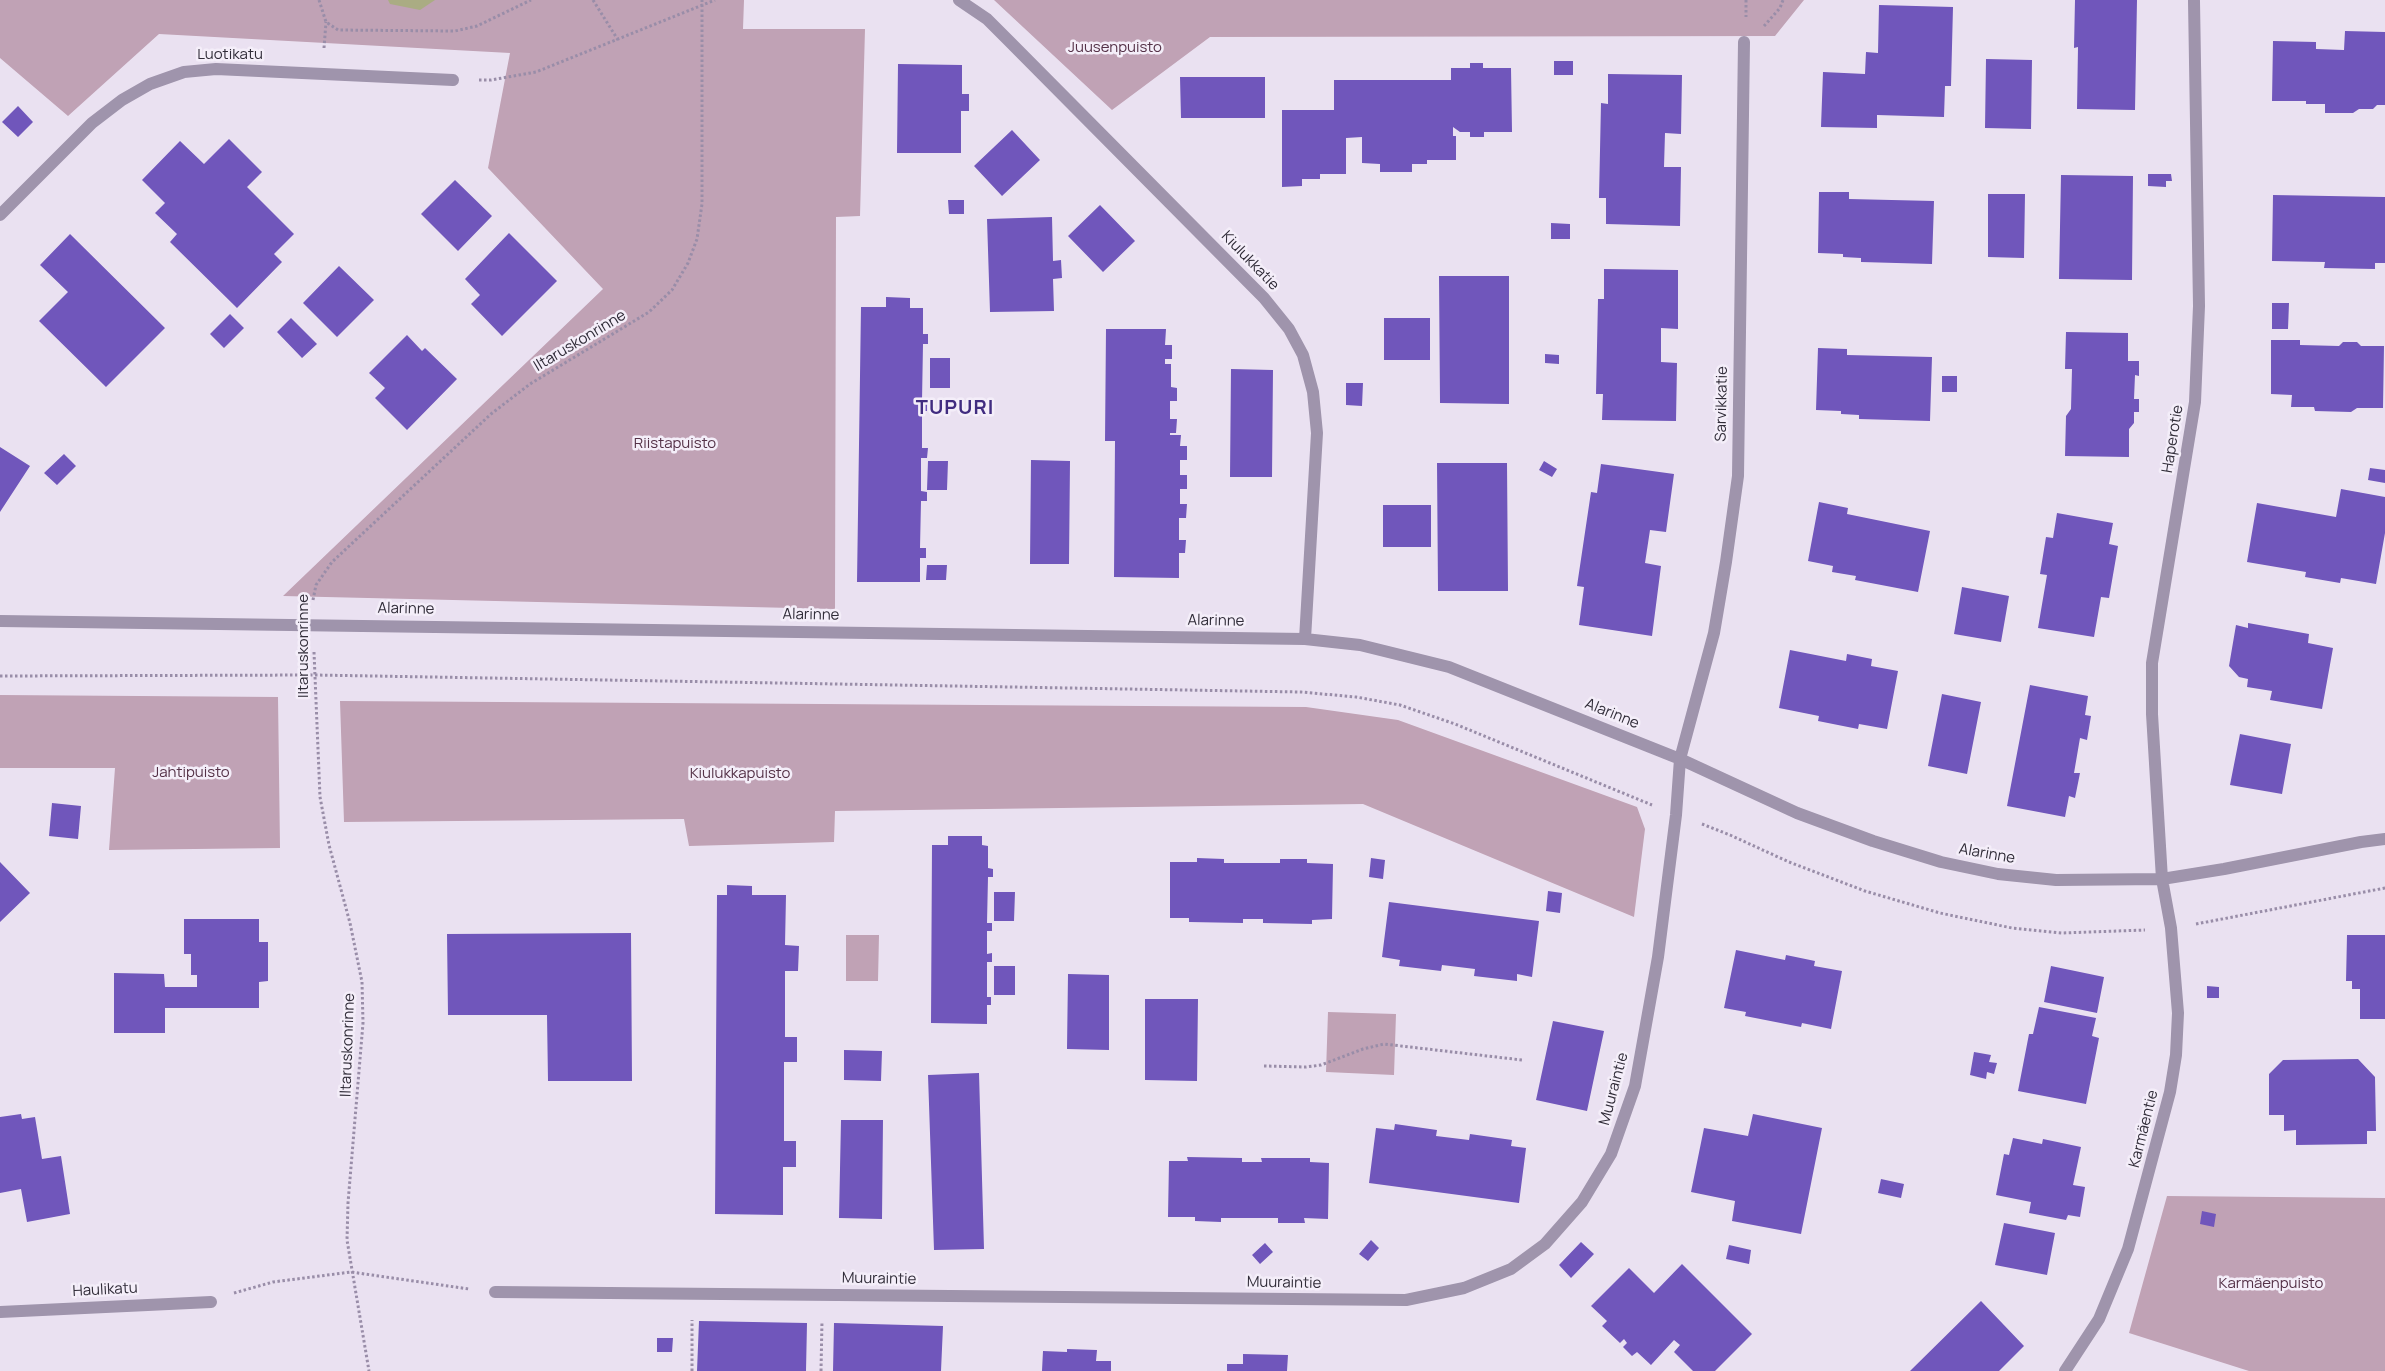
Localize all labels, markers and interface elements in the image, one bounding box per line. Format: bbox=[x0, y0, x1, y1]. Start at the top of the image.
park label: Juusenpuisto bbox=[1068, 39, 1162, 57]
street label: Luotikatu bbox=[197, 46, 263, 64]
street label: Kiulukkatie bbox=[1217, 228, 1283, 294]
street label: Iltaruskonrinne bbox=[531, 306, 629, 376]
street label: Sarvikkatie bbox=[1712, 366, 1732, 442]
district label: TUPURI bbox=[915, 396, 995, 420]
street label: Haperotie bbox=[2159, 404, 2187, 474]
park label: Riistapuisto bbox=[634, 435, 716, 453]
street label: Iltaruskonrinne bbox=[295, 594, 313, 698]
street label: Alarinne bbox=[377, 600, 435, 618]
street label: Alarinne bbox=[782, 606, 840, 624]
street label: Alarinne bbox=[1187, 612, 1245, 630]
street label: Alarinne bbox=[1582, 695, 1642, 733]
park label: Jahtipuisto bbox=[152, 764, 230, 782]
park label: Kiulukkapuisto bbox=[690, 765, 790, 783]
street label: Alarinne bbox=[1957, 840, 2017, 868]
street label: Iltaruskonrinne bbox=[337, 993, 359, 1097]
street label: Muuraintie bbox=[1596, 1051, 1632, 1127]
street label: Karmäentie bbox=[2126, 1088, 2162, 1170]
street label: Muuraintie bbox=[842, 1269, 916, 1289]
street label: Muuraintie bbox=[1247, 1273, 1321, 1293]
park label: Karmäenpuisto bbox=[2219, 1275, 2323, 1293]
street label: Haulikatu bbox=[72, 1279, 138, 1301]

